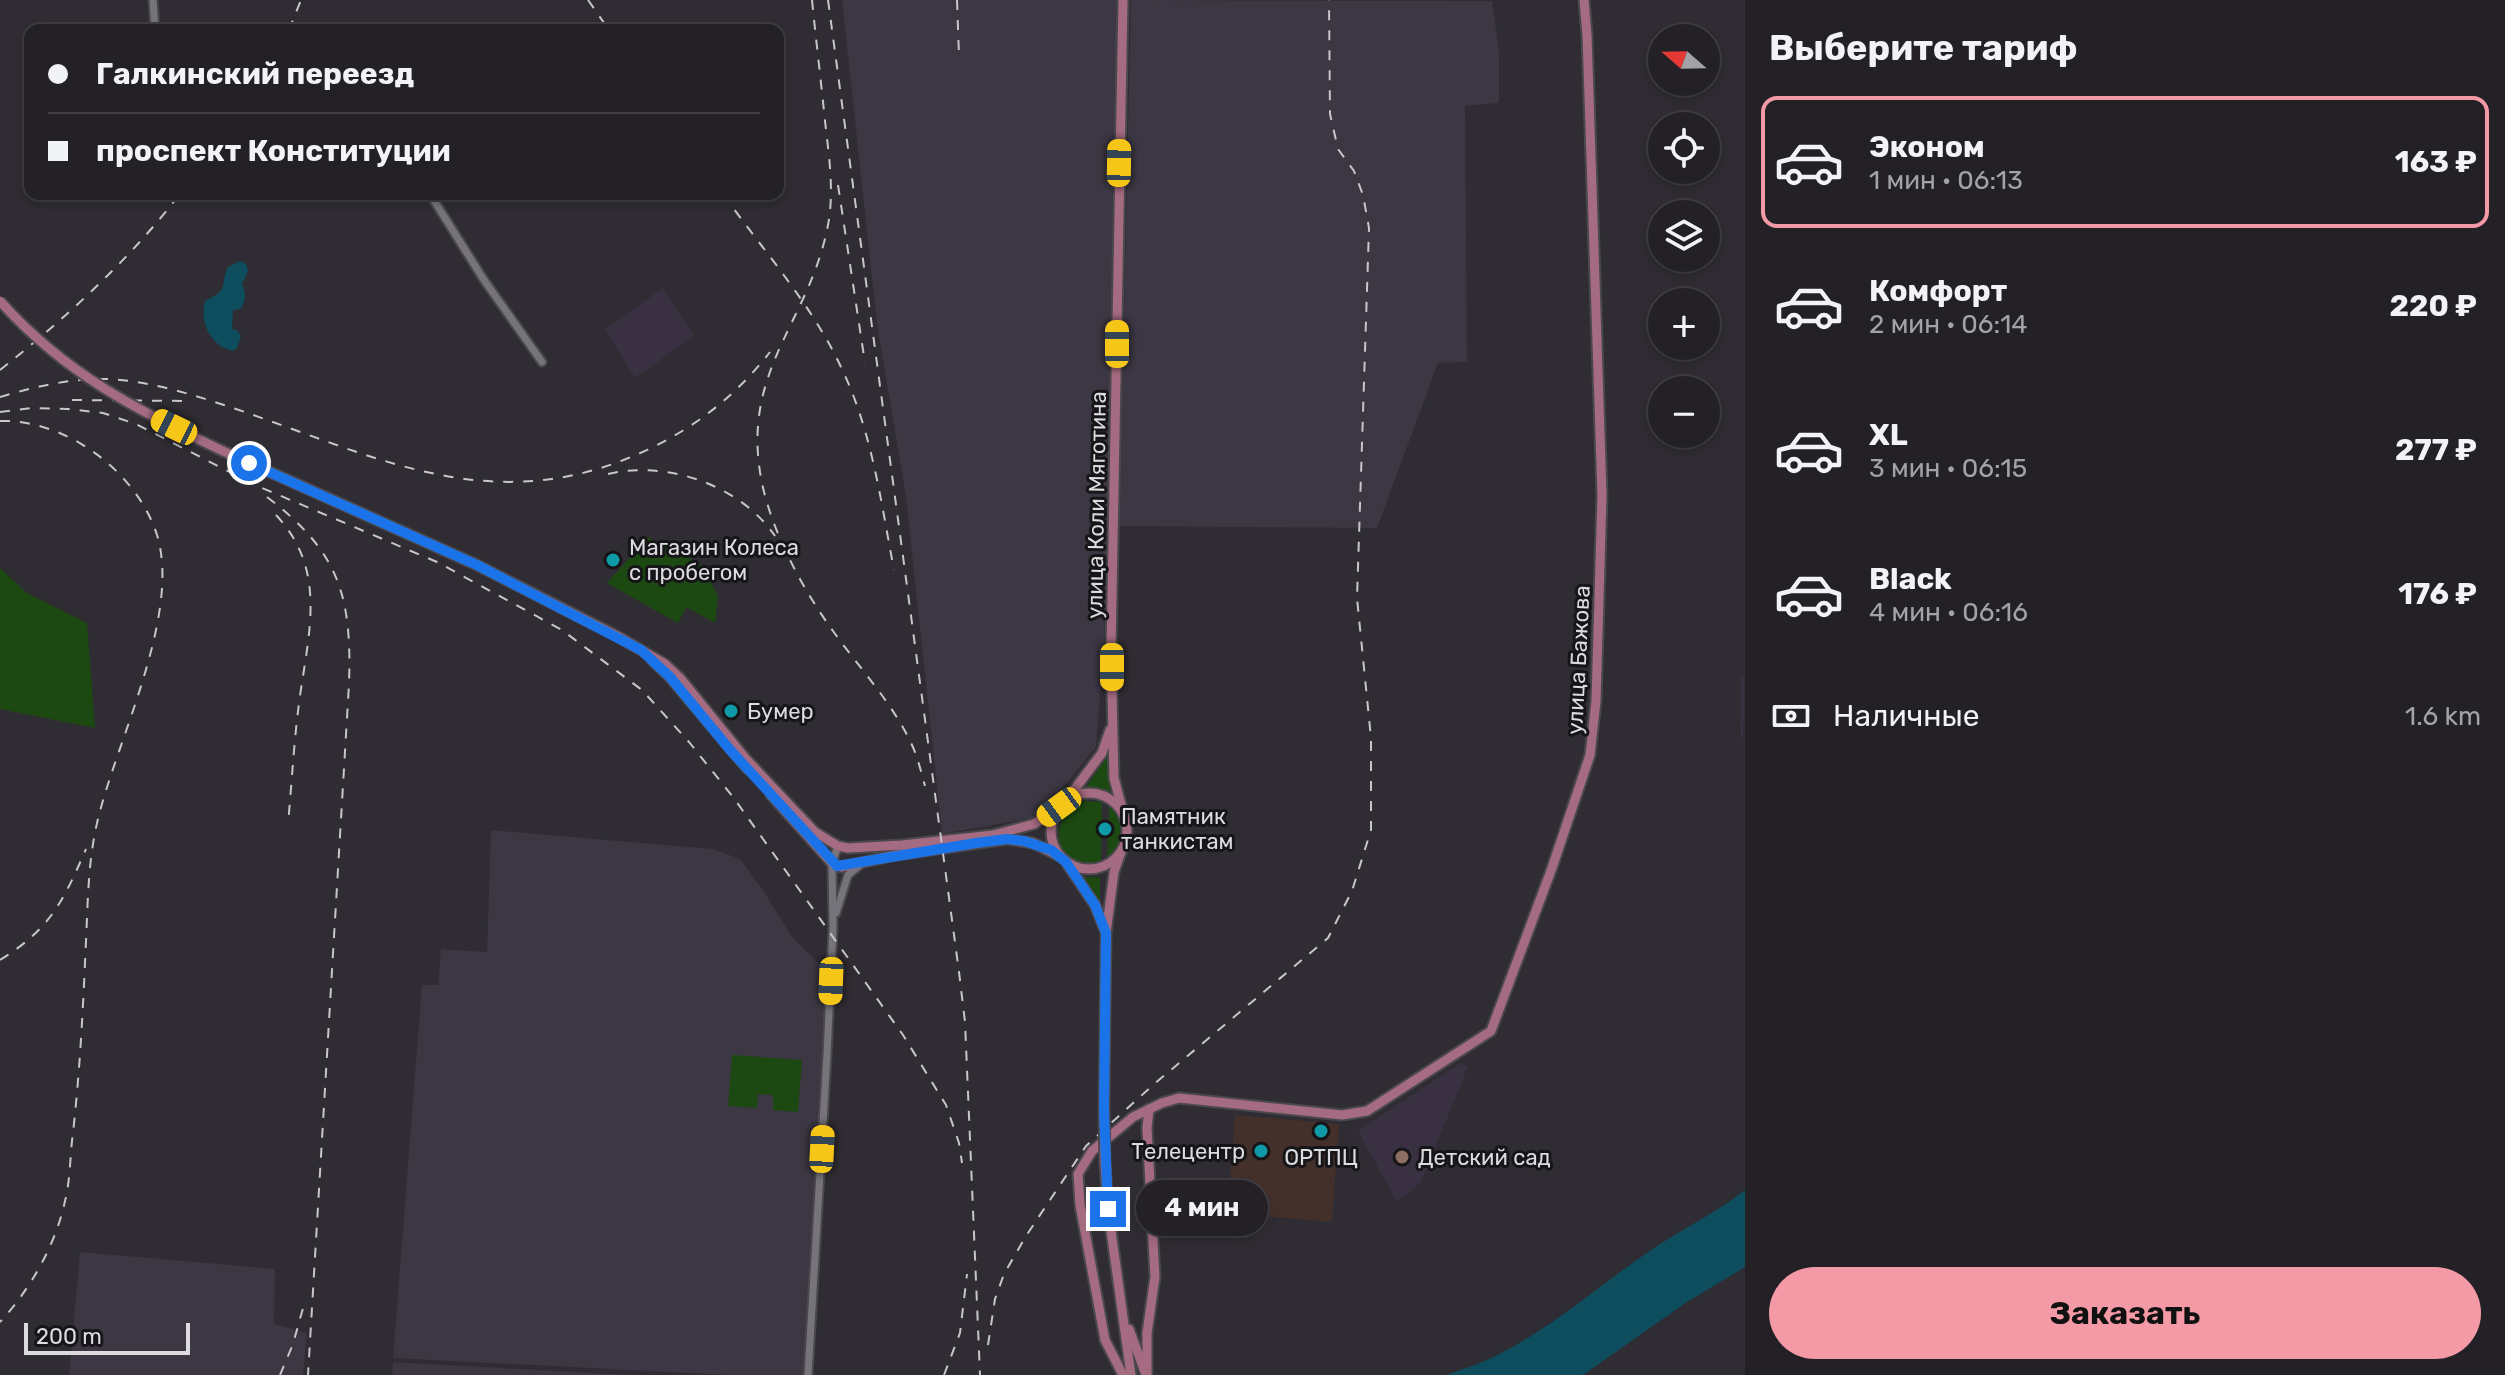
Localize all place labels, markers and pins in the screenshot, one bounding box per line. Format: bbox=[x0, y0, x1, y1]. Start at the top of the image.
place label: Магазин Колеса с пробегом bbox=[629, 534, 799, 586]
marker: Магазин Колеса с пробегом bbox=[604, 551, 622, 569]
place label: Бумер bbox=[747, 698, 814, 725]
marker: Бумер bbox=[722, 702, 740, 720]
place label: Памятник танкистам bbox=[1121, 803, 1234, 855]
marker: Памятник танкистам bbox=[1096, 820, 1114, 838]
marker: ОРТПЦ bbox=[1312, 1122, 1330, 1140]
place label: Телецентр bbox=[1131, 1138, 1245, 1165]
marker: Телецентр bbox=[1252, 1142, 1270, 1160]
place label: ОРТПЦ bbox=[1284, 1144, 1358, 1171]
place label: Детский сад bbox=[1418, 1144, 1551, 1171]
marker: Детский сад bbox=[1393, 1148, 1411, 1166]

